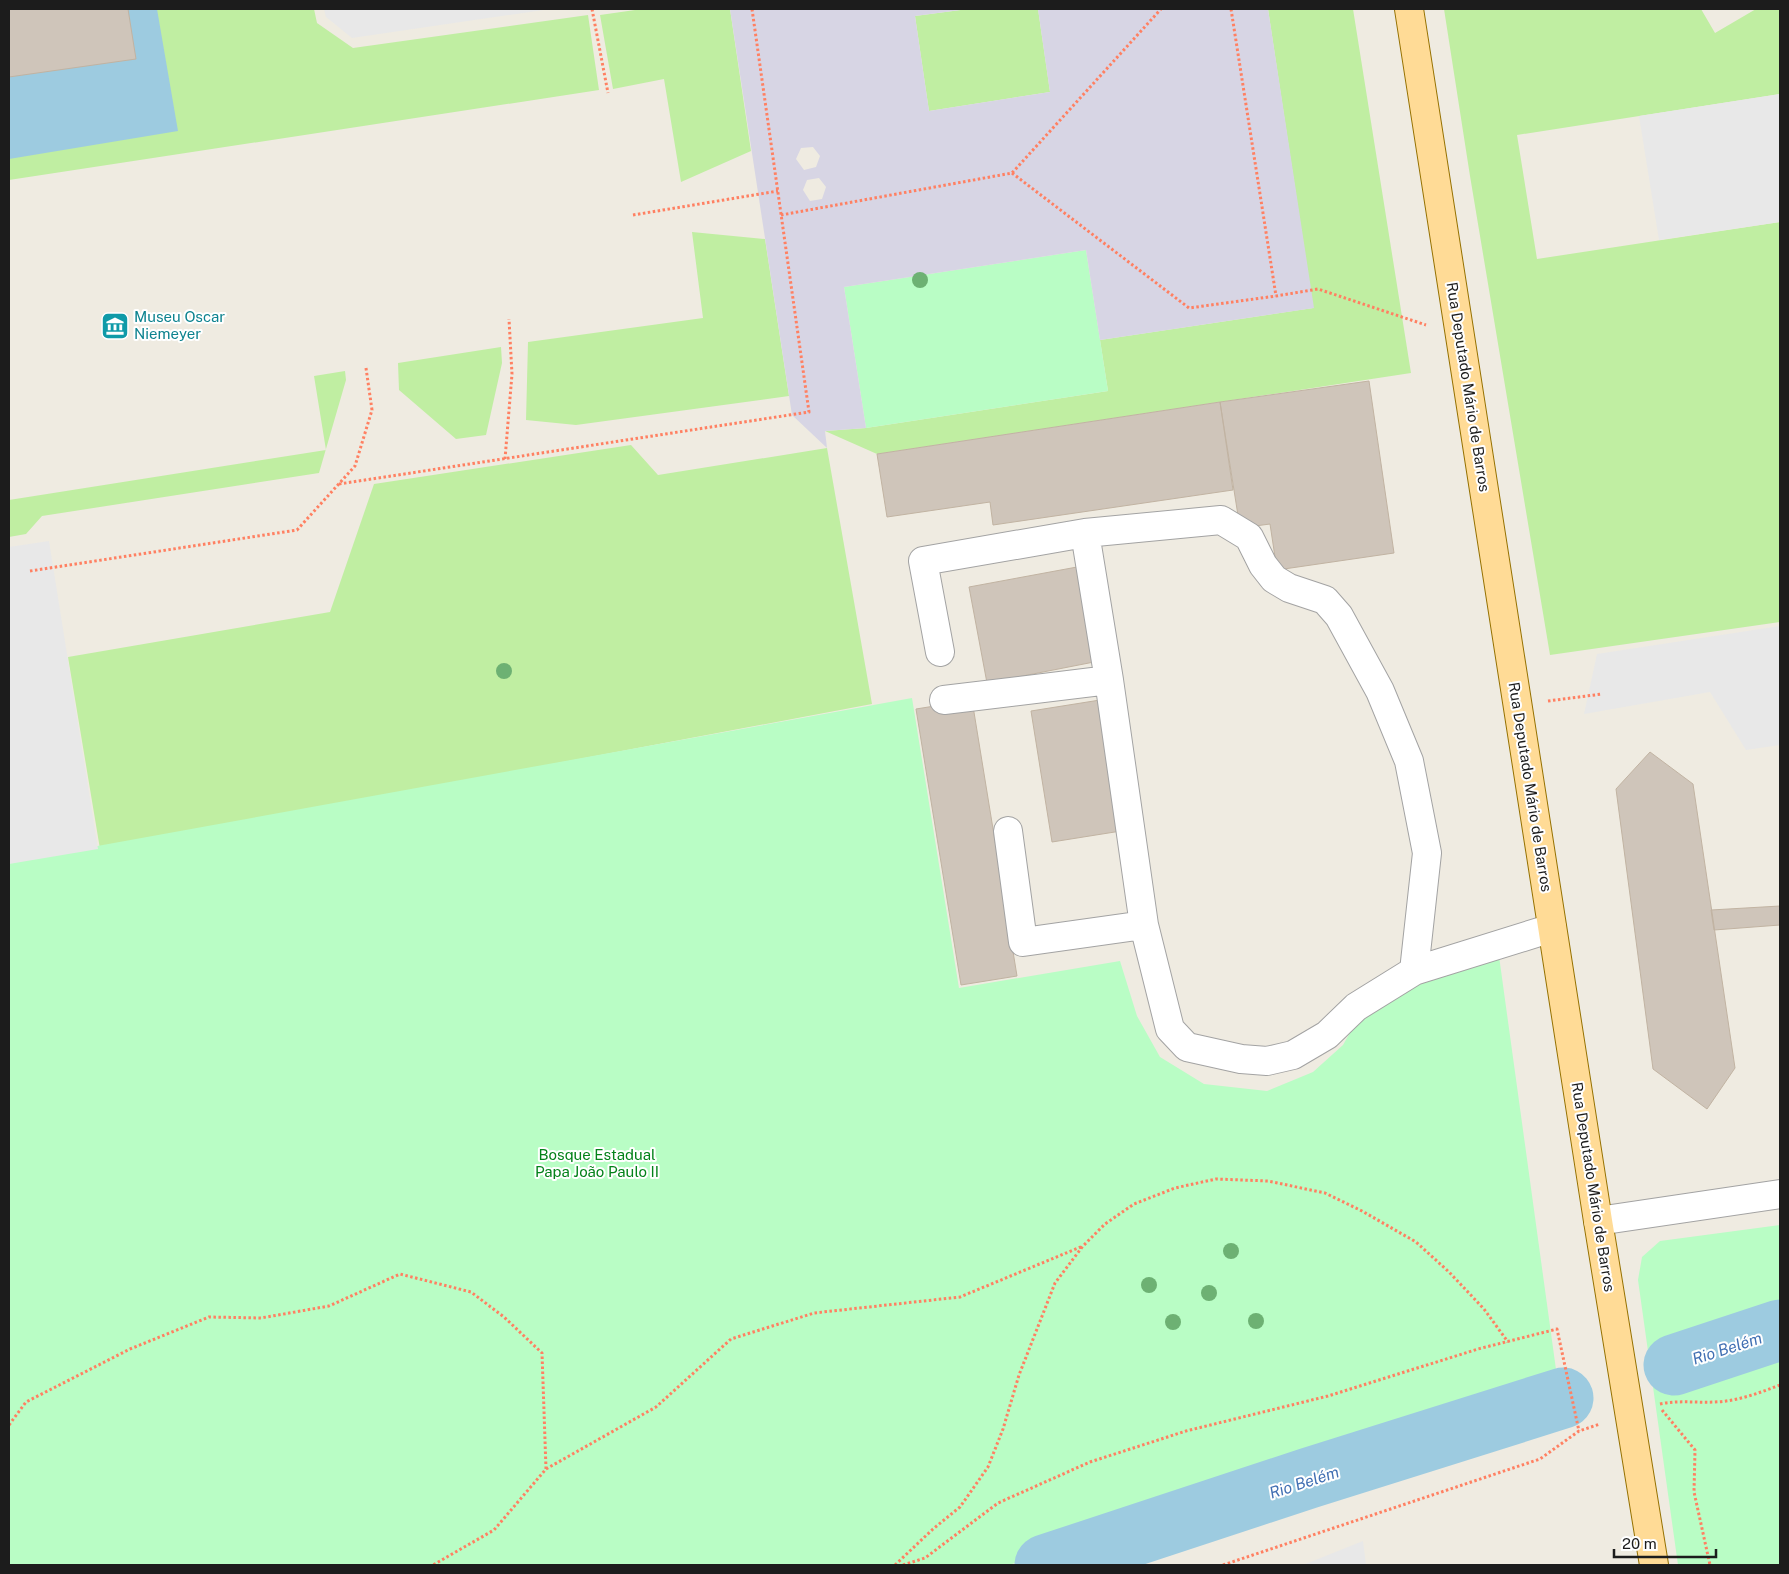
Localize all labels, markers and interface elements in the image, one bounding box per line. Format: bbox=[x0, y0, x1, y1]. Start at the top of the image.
street label: Rua Deputado Mário de Barros bbox=[1444, 281, 1493, 493]
place label: Museu Oscar Niemeyer bbox=[134, 308, 225, 342]
museum icon: Museu Oscar Niemeyer bbox=[100, 311, 130, 341]
street label: Rua Deputado Mário de Barros bbox=[1506, 681, 1555, 893]
street label: Rua Deputado Mário de Barros bbox=[1569, 1081, 1618, 1293]
park label: Bosque Estadual Papa João Paulo II bbox=[535, 1146, 659, 1180]
water label: Rio Belém bbox=[1690, 1328, 1764, 1369]
water label: Rio Belém bbox=[1267, 1462, 1341, 1503]
scale bar bbox=[1614, 1526, 1716, 1558]
text: 20 m bbox=[1622, 1535, 1657, 1552]

